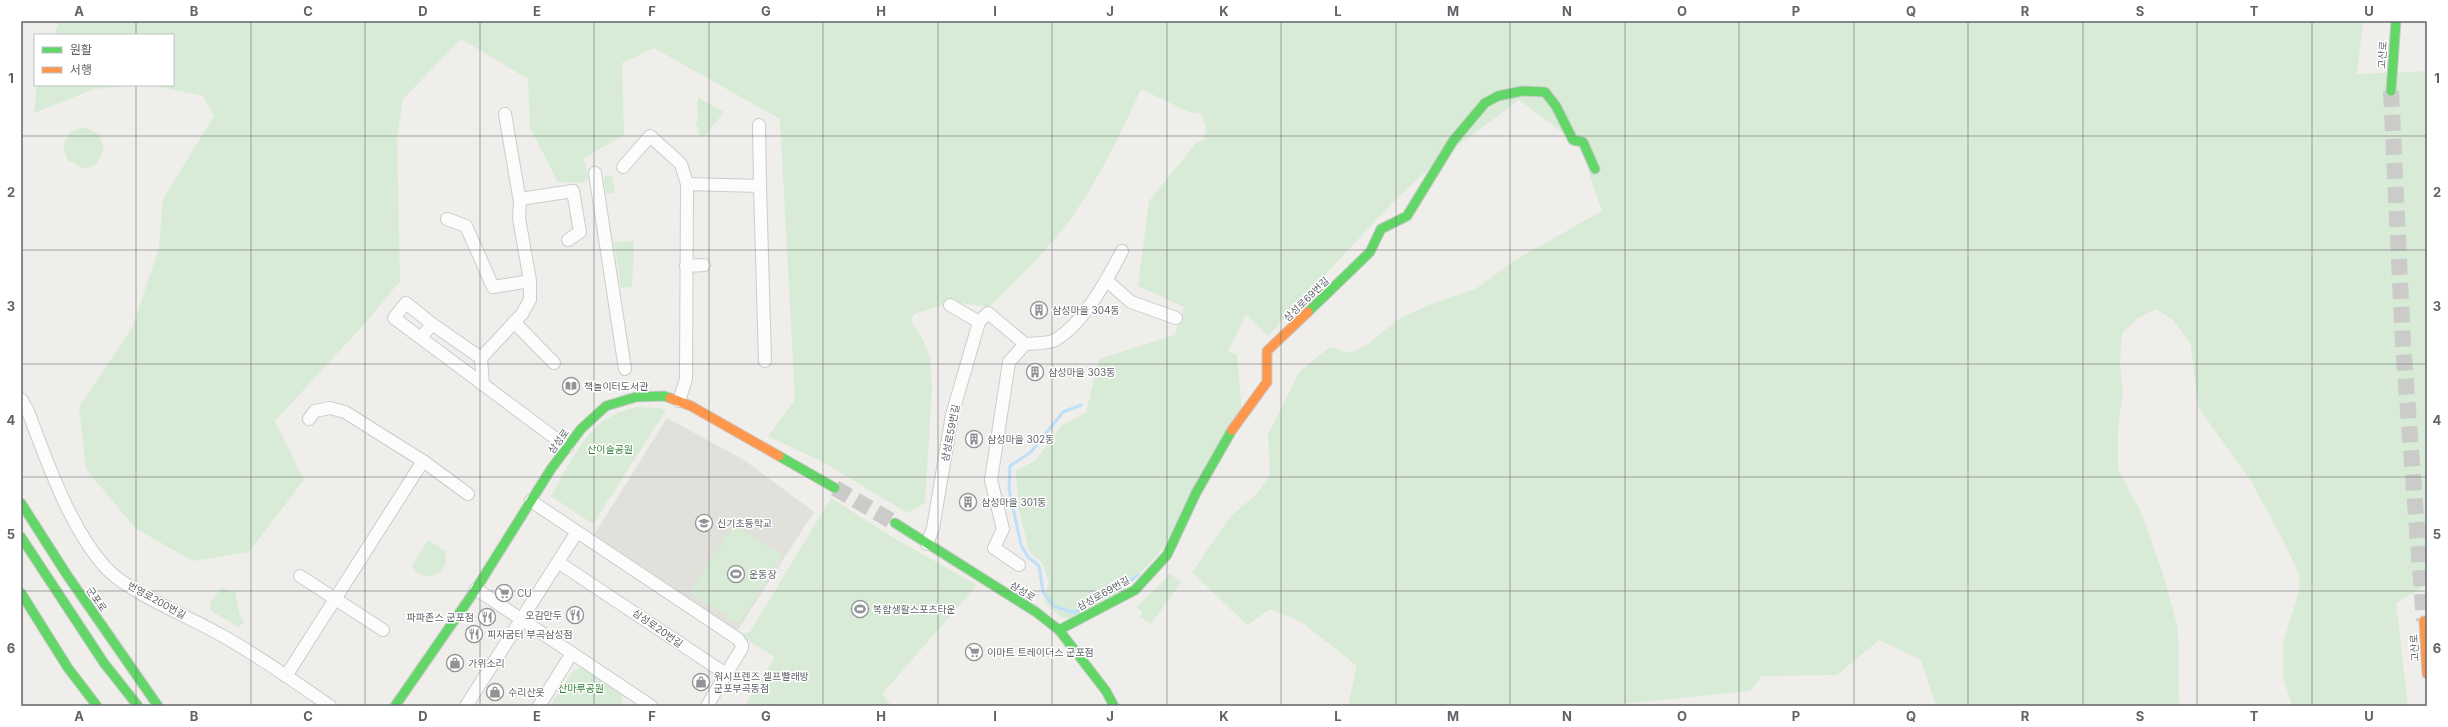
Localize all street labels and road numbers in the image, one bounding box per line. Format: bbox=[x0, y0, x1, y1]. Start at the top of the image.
street label: 고산로 bbox=[2375, 41, 2389, 69]
street label: 삼성로69번길 bbox=[1281, 274, 1331, 324]
street label: 삼성로59번길 bbox=[939, 403, 961, 463]
street label: 삼성로 bbox=[545, 426, 571, 456]
street label: 삼성로69번길 bbox=[1075, 574, 1131, 612]
street label: 번영로200번길 bbox=[126, 579, 188, 621]
street label: 삼성로 bbox=[1008, 579, 1038, 603]
street label: 군포로 bbox=[84, 584, 110, 614]
street label: 삼성로20번길 bbox=[631, 606, 685, 650]
street label: 고산로 bbox=[2407, 634, 2421, 662]

